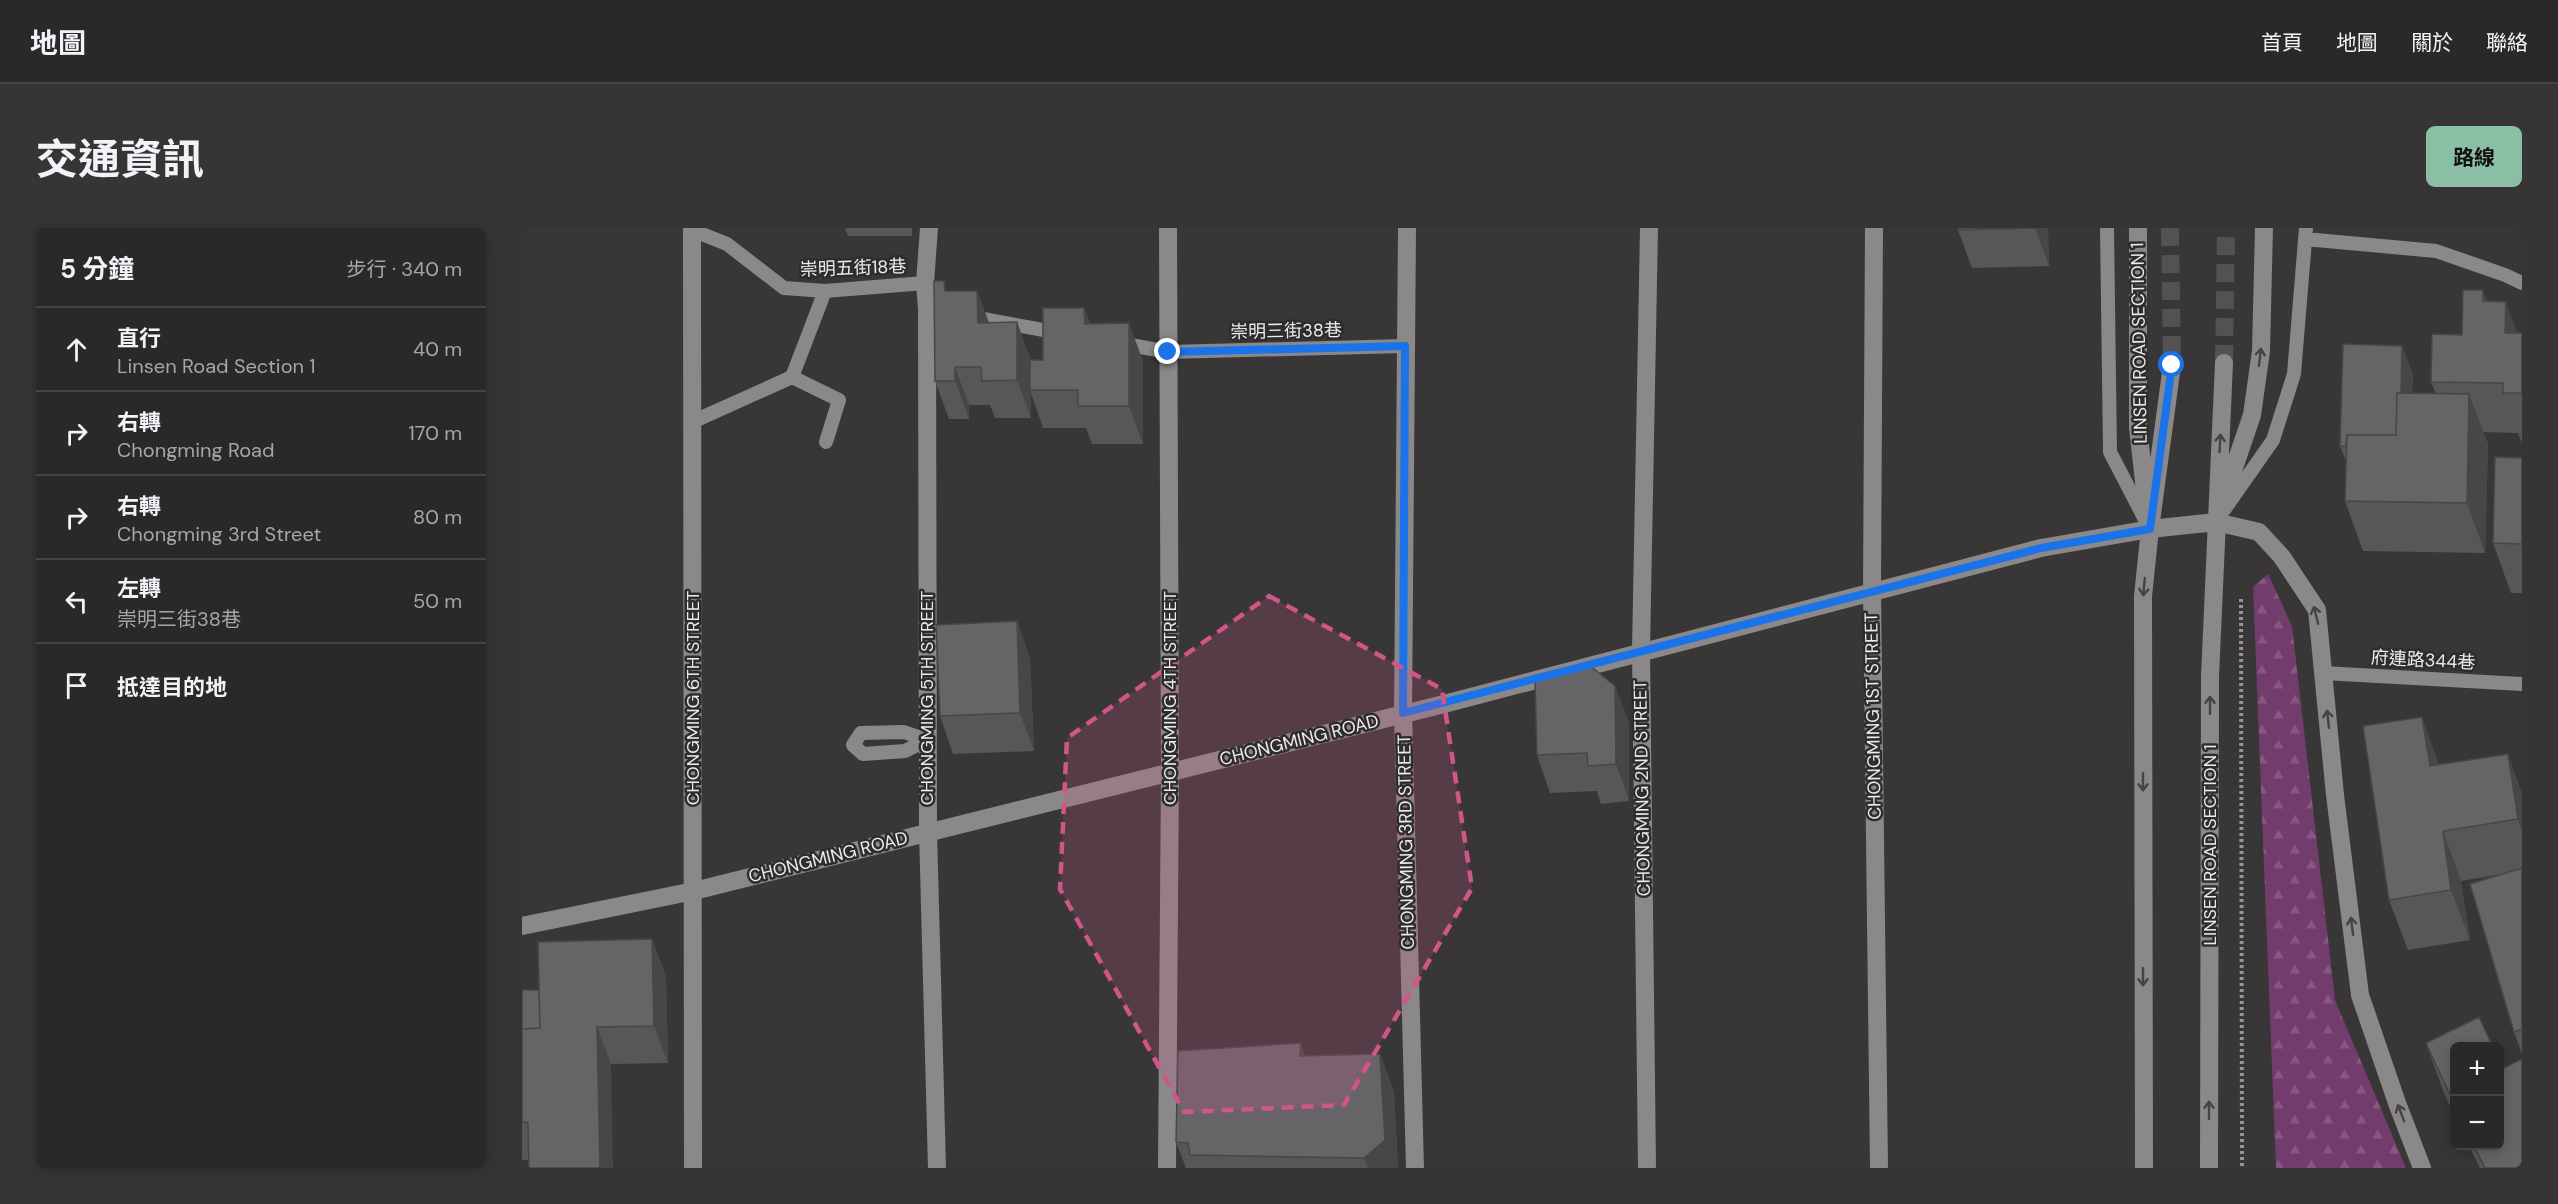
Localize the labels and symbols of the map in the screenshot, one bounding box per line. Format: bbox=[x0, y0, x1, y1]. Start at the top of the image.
street label: LINSEN ROAD SECTION 1 bbox=[2125, 242, 2153, 444]
street label: 崇明五街18巷 bbox=[799, 254, 907, 282]
street label: 崇明三街38巷 bbox=[1230, 318, 1342, 344]
route end bbox=[1154, 338, 1180, 364]
one-way arrow bbox=[2255, 348, 2266, 368]
route start bbox=[2158, 351, 2184, 377]
one-way arrow bbox=[2215, 433, 2226, 453]
one-way arrow bbox=[2138, 577, 2149, 597]
street label: CHONGMING 6TH STREET bbox=[681, 591, 705, 805]
street label: CHONGMING 5TH STREET bbox=[915, 591, 939, 805]
street label: CHONGMING 4TH STREET bbox=[1158, 591, 1182, 805]
one-way arrow bbox=[2310, 606, 2321, 625]
street label: CHONGMING 1ST STREET bbox=[1859, 612, 1887, 820]
street label: 府連路344巷 bbox=[2370, 645, 2476, 675]
street label: CHONGMING 2ND STREET bbox=[1628, 679, 1656, 897]
one-way arrow bbox=[2204, 695, 2216, 715]
street label: CHONGMING ROAD bbox=[1217, 709, 1381, 771]
one-way arrow bbox=[2322, 709, 2333, 729]
street label: CHONGMING 3RD STREET bbox=[1392, 734, 1420, 950]
street label: LINSEN ROAD SECTION 1 bbox=[2198, 744, 2222, 946]
one-way arrow bbox=[2137, 772, 2149, 792]
street label: CHONGMING ROAD bbox=[746, 826, 910, 888]
one-way arrow bbox=[2346, 916, 2357, 936]
one-way arrow bbox=[2137, 967, 2149, 987]
one-way arrow bbox=[2203, 1100, 2215, 1120]
one-way arrow bbox=[2395, 1105, 2406, 1123]

